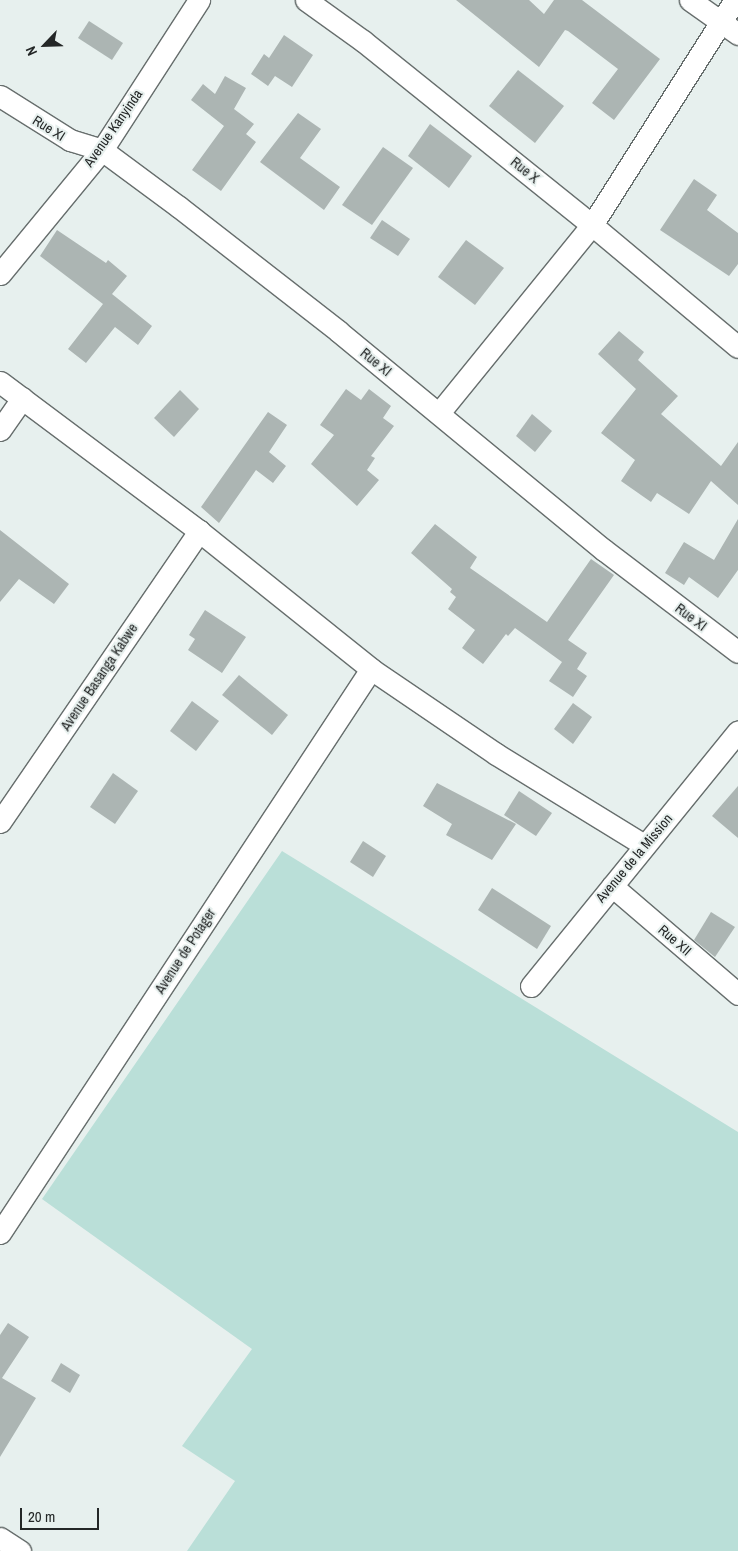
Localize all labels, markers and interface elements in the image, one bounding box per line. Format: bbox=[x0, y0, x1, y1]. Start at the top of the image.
north arrow bbox=[20, 20, 70, 70]
text: N bbox=[21, 44, 41, 59]
street label: Avenue Kanyinda bbox=[80, 86, 146, 170]
street label: Rue XI bbox=[30, 112, 68, 144]
street label: Rue X bbox=[507, 153, 543, 187]
street label: Rue XI bbox=[357, 344, 395, 380]
street label: Rue XI bbox=[672, 600, 710, 634]
street label: Avenue Basanga Kabwe bbox=[57, 620, 141, 734]
street label: Avenue de la Mission bbox=[592, 810, 676, 906]
street label: Avenue de Potager bbox=[151, 905, 219, 997]
street label: Rue XII bbox=[655, 921, 695, 959]
scale bar bbox=[22, 1498, 101, 1530]
text: 20 m bbox=[28, 1506, 55, 1527]

